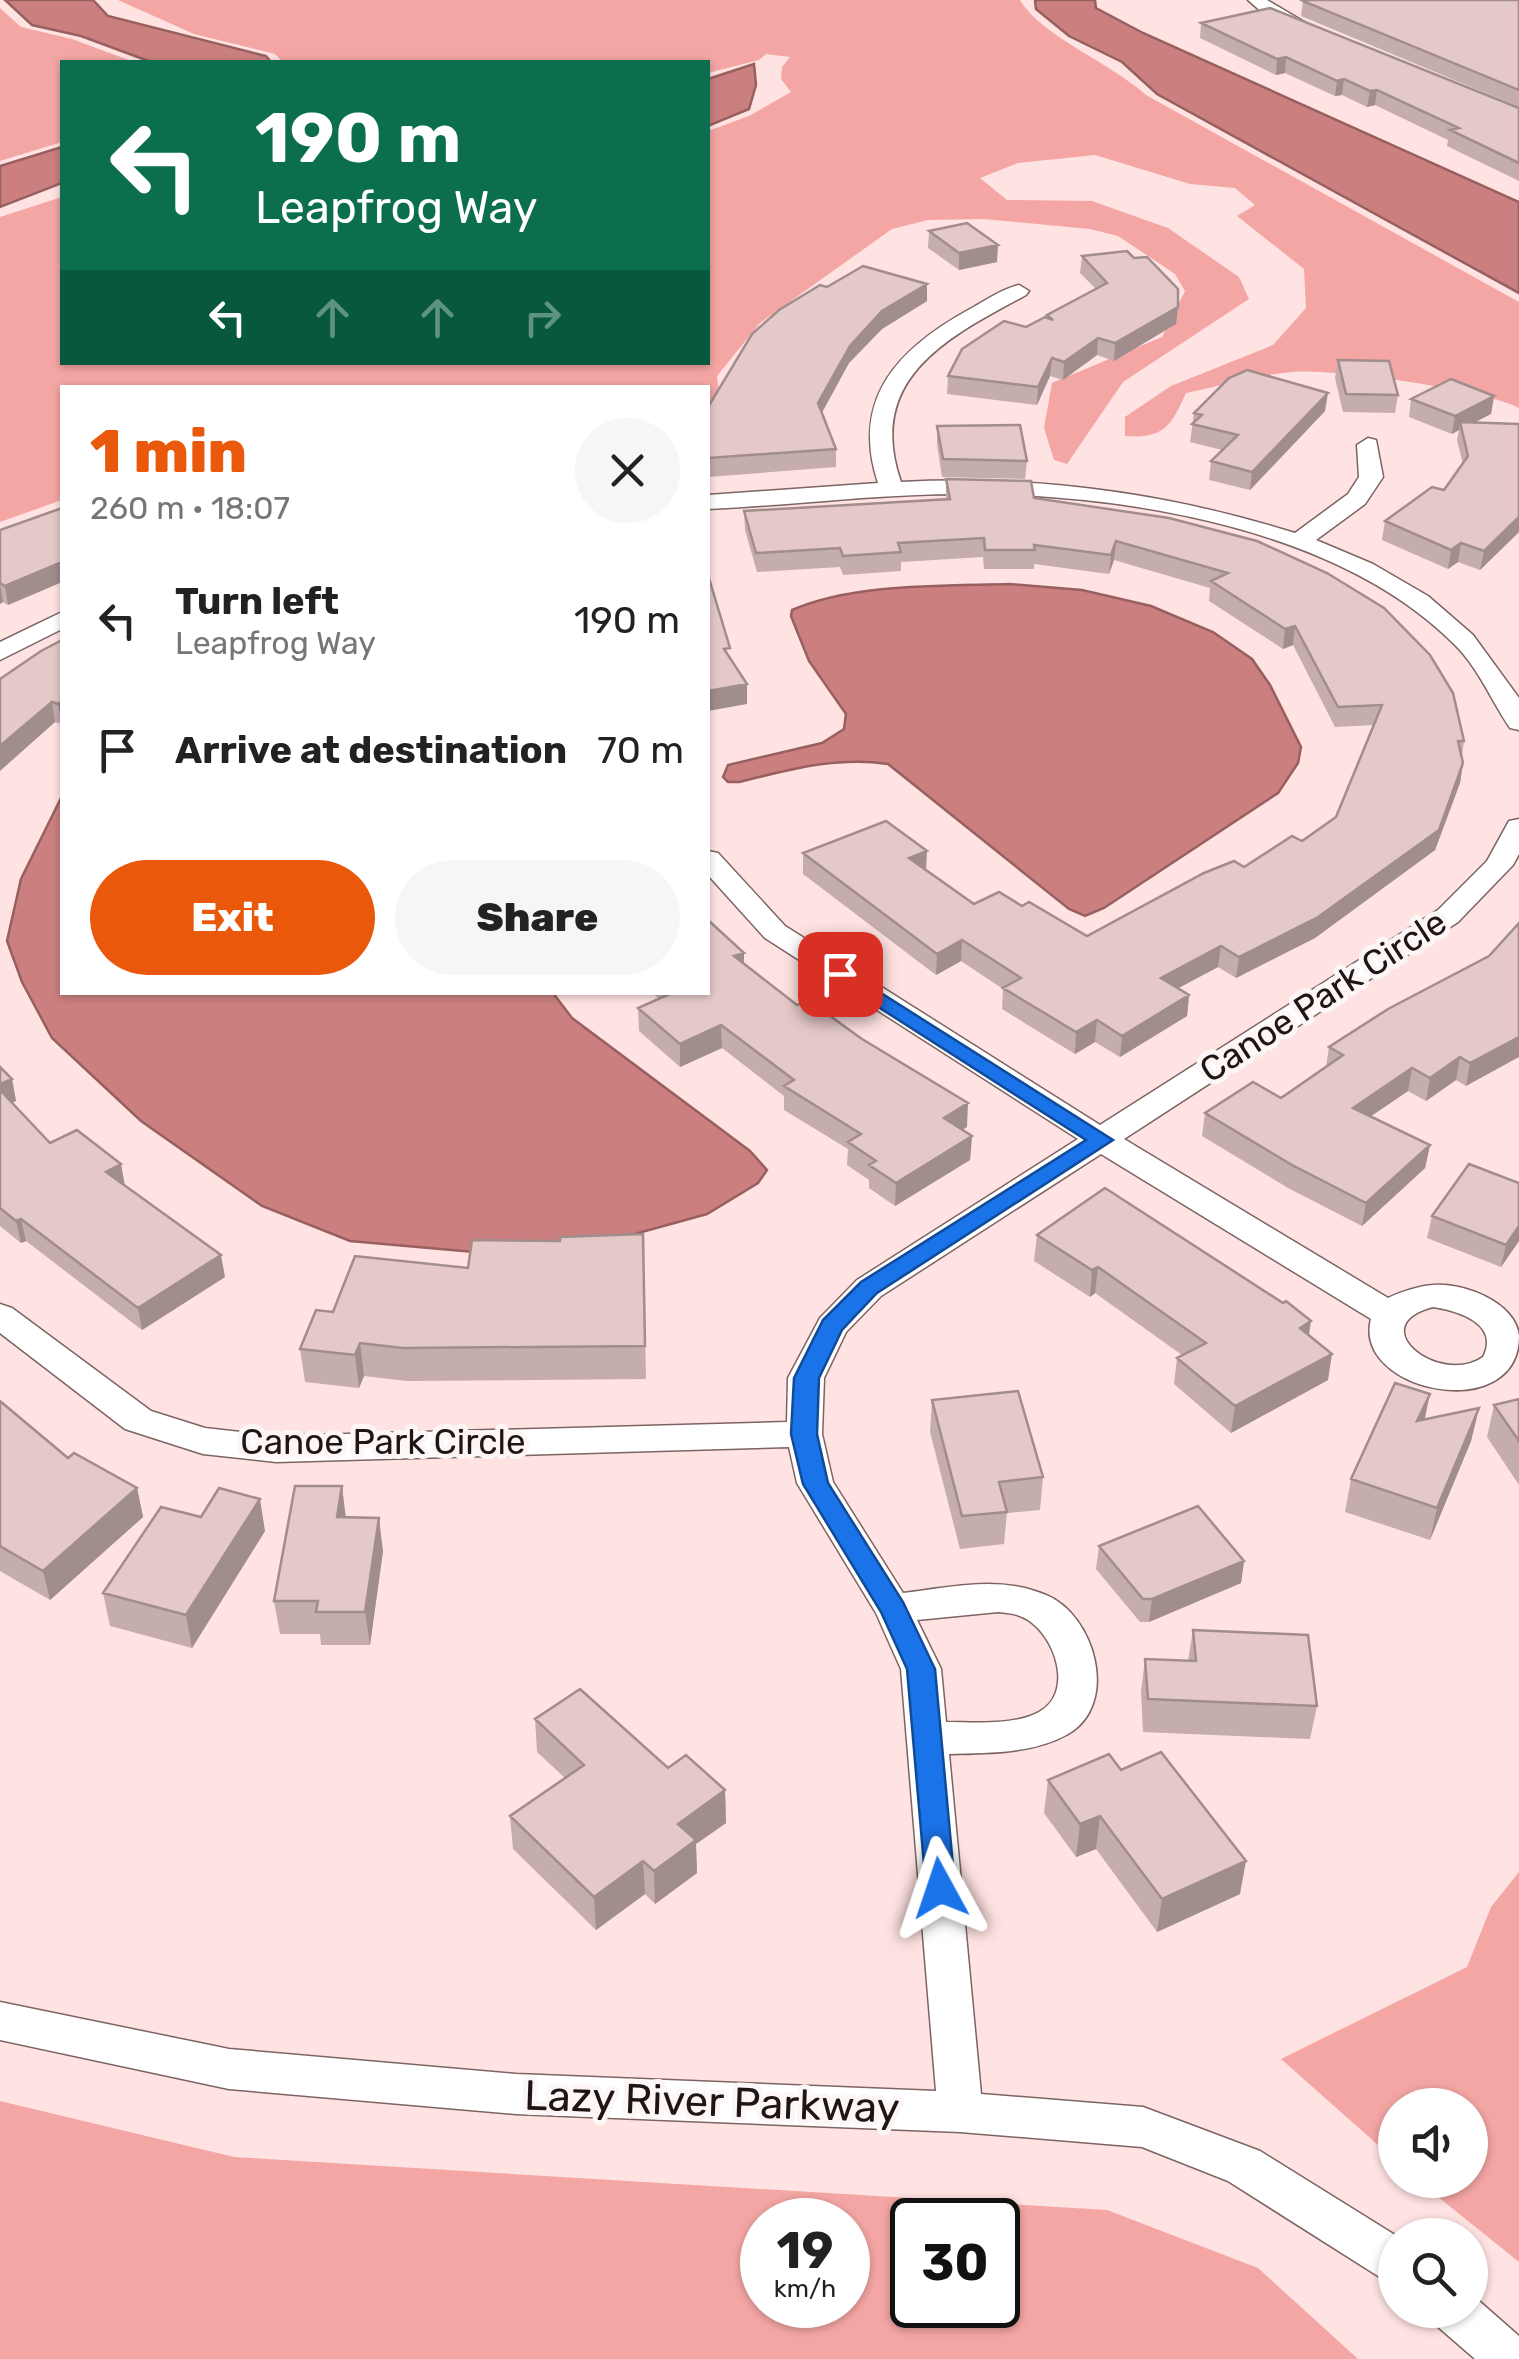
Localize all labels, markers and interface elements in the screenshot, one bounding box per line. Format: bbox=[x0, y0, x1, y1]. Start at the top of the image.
text: 190 m bbox=[255, 97, 461, 180]
icon: left bbox=[90, 100, 220, 230]
text: Leapfrog Way bbox=[255, 181, 538, 234]
icon: left bbox=[200, 290, 255, 345]
icon: ahead bbox=[305, 290, 360, 345]
icon: ahead bbox=[410, 290, 465, 345]
icon: right bbox=[515, 290, 570, 345]
text: 1 min bbox=[90, 416, 247, 487]
button: close bbox=[575, 418, 680, 523]
text: 260 m · 18:07 bbox=[90, 489, 290, 527]
text: Turn left bbox=[175, 578, 339, 624]
icon: left bbox=[90, 593, 145, 648]
text: 190 m bbox=[574, 597, 680, 643]
text: Leapfrog Way bbox=[175, 624, 376, 662]
icon: arrive bbox=[90, 723, 145, 778]
text: Arrive at destination bbox=[175, 727, 567, 773]
text: 70 m bbox=[597, 727, 684, 773]
button: Exit bbox=[90, 860, 375, 975]
button: Share bbox=[395, 860, 680, 975]
street label: Canoe Park Circle bbox=[1192, 901, 1454, 1091]
pin bbox=[798, 932, 883, 1017]
icon: arrive bbox=[813, 947, 868, 1002]
street label: Canoe Park Circle bbox=[240, 1421, 526, 1463]
position arrow bbox=[888, 1836, 992, 1940]
street label: Lazy River Parkway bbox=[523, 2070, 901, 2134]
map controls bbox=[1378, 2088, 1488, 2328]
button: sound bbox=[1378, 2088, 1488, 2198]
speed limit sign: 30 bbox=[890, 2198, 1020, 2328]
button: search bbox=[1378, 2218, 1488, 2328]
text: 19 bbox=[777, 2221, 833, 2281]
text: km/h bbox=[774, 2274, 836, 2303]

